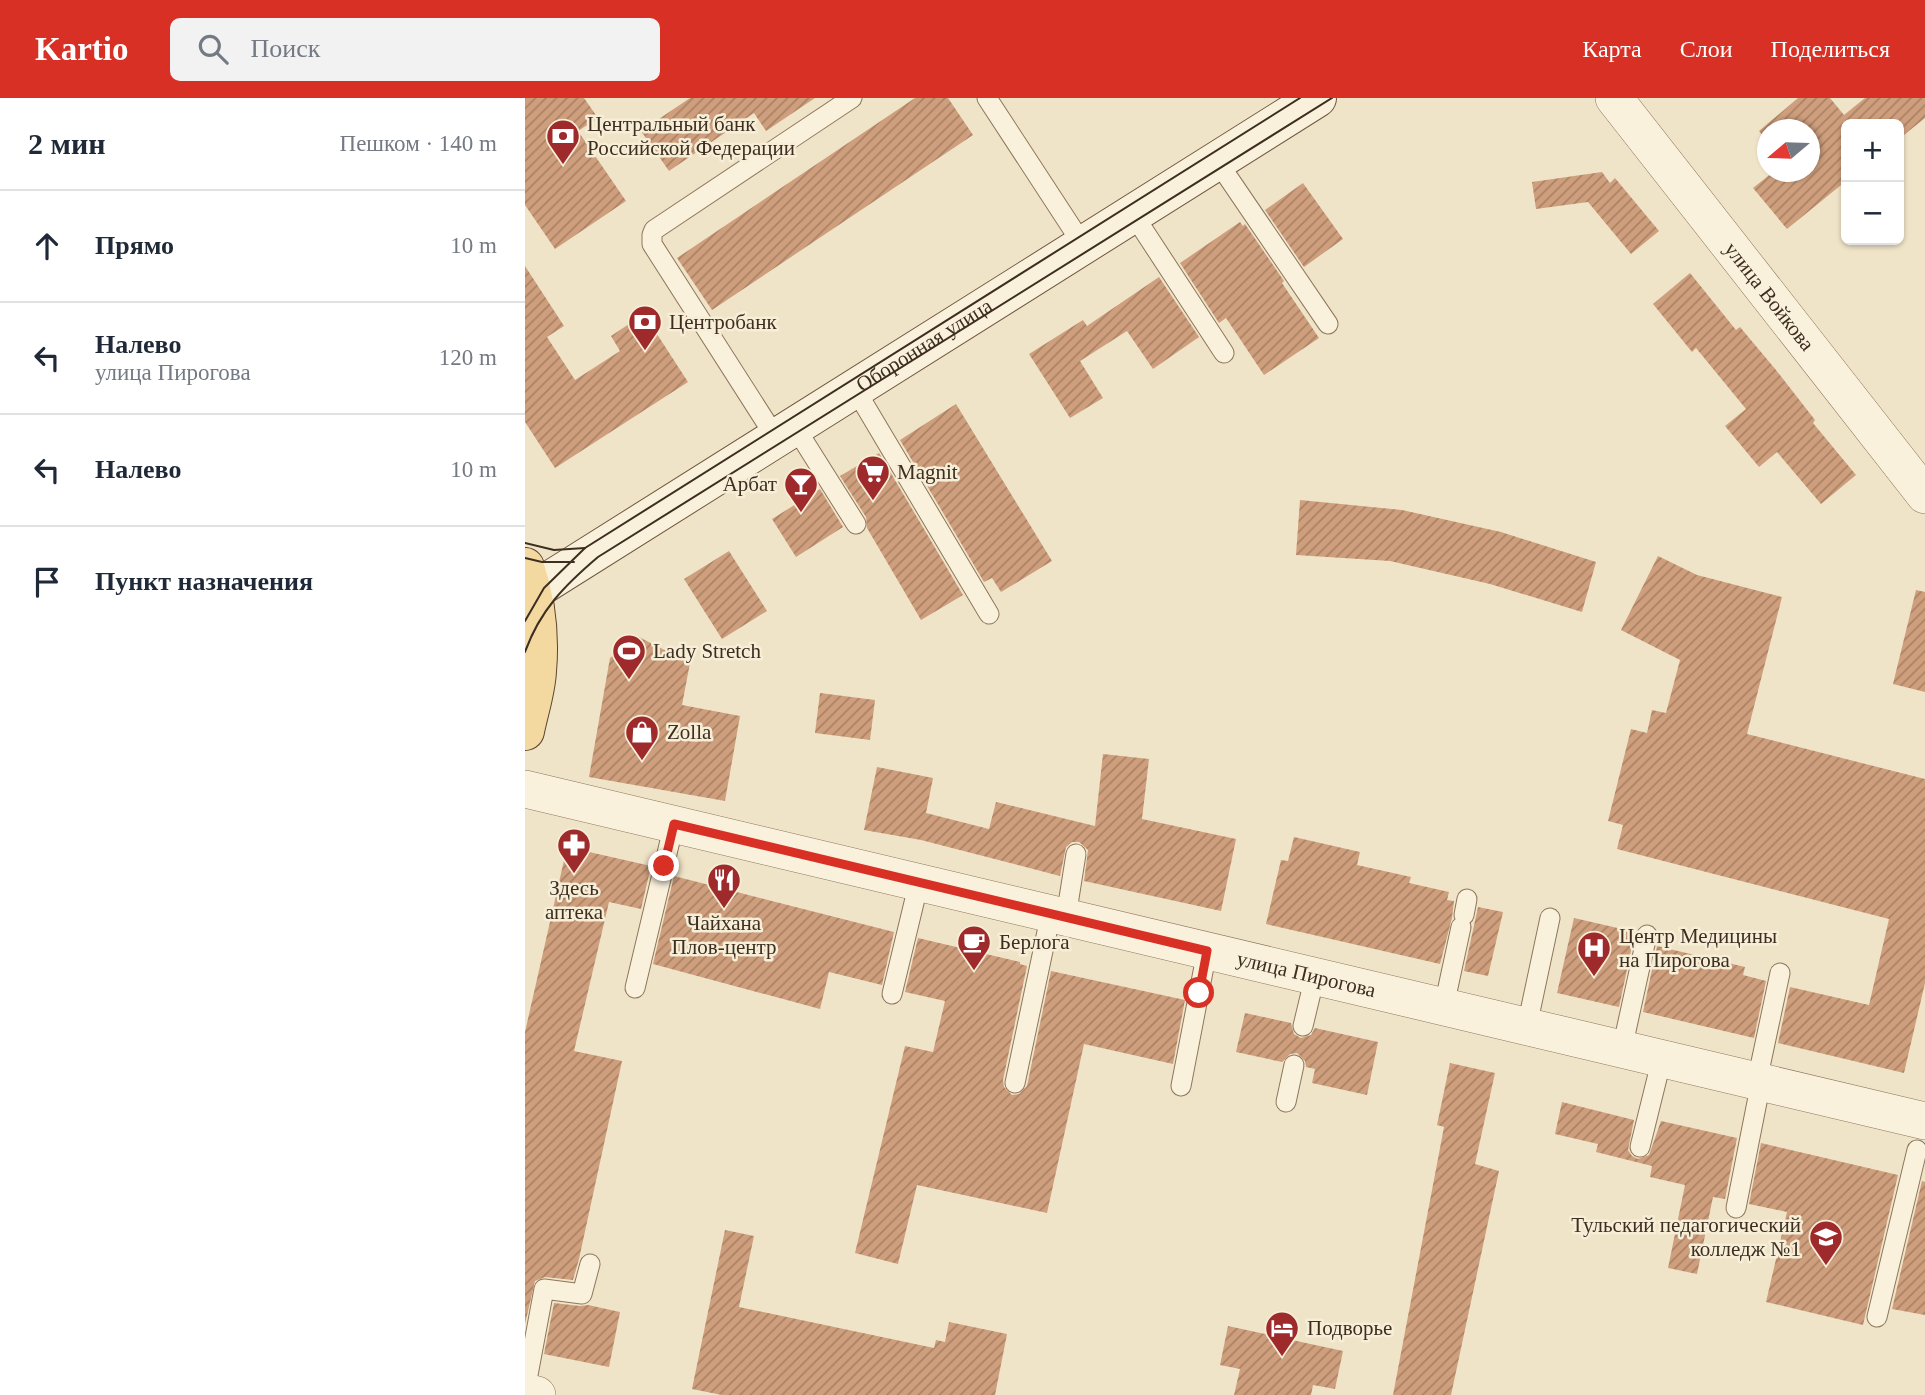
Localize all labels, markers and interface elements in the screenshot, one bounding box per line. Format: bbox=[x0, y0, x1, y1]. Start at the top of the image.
search box bbox=[170, 18, 660, 81]
icon: search bbox=[194, 30, 232, 68]
text: Kartio bbox=[35, 31, 128, 67]
text: Поиск bbox=[250, 34, 320, 63]
text: Карта bbox=[1582, 36, 1642, 62]
text: Слои bbox=[1680, 36, 1733, 62]
text: Поделиться bbox=[1771, 36, 1890, 62]
place label: Центральный банк Российской Федерации bbox=[587, 112, 795, 160]
bank icon: Центральный банк Российской Федерации bbox=[544, 117, 582, 166]
north arrow bbox=[1757, 119, 1820, 182]
map controls bbox=[1841, 119, 1904, 245]
button: + bbox=[1841, 119, 1904, 182]
text: 2 мин bbox=[28, 127, 106, 160]
text: Пешком · 140 m bbox=[340, 131, 497, 156]
button: − bbox=[1841, 182, 1904, 245]
icon: ahead bbox=[28, 227, 66, 265]
text: Прямо bbox=[95, 231, 174, 260]
text: 10 m bbox=[450, 233, 497, 258]
street label: улица Войкова bbox=[1719, 237, 1820, 356]
street label: Оборонная улица bbox=[852, 293, 997, 397]
bank icon: Центробанк bbox=[626, 303, 664, 352]
place label: Центробанк bbox=[669, 310, 777, 334]
text: Налево bbox=[95, 330, 181, 359]
icon: left bbox=[28, 339, 66, 377]
text: 120 m bbox=[439, 345, 497, 370]
text: улица Пирогова bbox=[95, 360, 251, 385]
icon: left bbox=[28, 451, 66, 489]
supermarket icon: Magnit bbox=[854, 453, 892, 502]
text: Налево bbox=[95, 455, 181, 484]
text: 10 m bbox=[450, 457, 497, 482]
place label: Magnit bbox=[897, 460, 958, 484]
bar icon: Арбат bbox=[782, 465, 820, 514]
place label: Арбат bbox=[723, 472, 777, 496]
icon: arrive bbox=[28, 563, 66, 601]
text: Пункт назначения bbox=[95, 567, 313, 596]
sports icon: Lady Stretch bbox=[610, 632, 648, 681]
place label: Lady Stretch bbox=[653, 639, 761, 663]
shop icon: Zolla bbox=[623, 713, 661, 762]
place label: Zolla bbox=[667, 720, 712, 744]
pharmacy icon: Здесь аптека bbox=[555, 826, 593, 875]
route end bbox=[648, 850, 679, 881]
restaurant icon: Чайхана Плов-центр bbox=[705, 861, 743, 910]
place label: Здесь аптека bbox=[545, 876, 604, 924]
place label: Чайхана Плов-центр bbox=[672, 911, 776, 959]
cafe icon: Берлога bbox=[955, 923, 993, 972]
place label: Центр Медицины на Пирогова bbox=[1619, 924, 1777, 972]
hospital icon: Центр Медицины на Пирогова bbox=[1575, 929, 1613, 978]
place label: Берлога bbox=[999, 930, 1070, 954]
street label: улица Пирогова bbox=[1234, 946, 1379, 1003]
route start bbox=[1183, 977, 1214, 1008]
place label: Тульский педагогический колледж №1 bbox=[1571, 1213, 1801, 1261]
school or university icon: Тульский педагогический колледж №1 bbox=[1807, 1218, 1845, 1267]
hotel icon: Подворье bbox=[1263, 1309, 1301, 1358]
place label: Подворье bbox=[1307, 1316, 1392, 1340]

